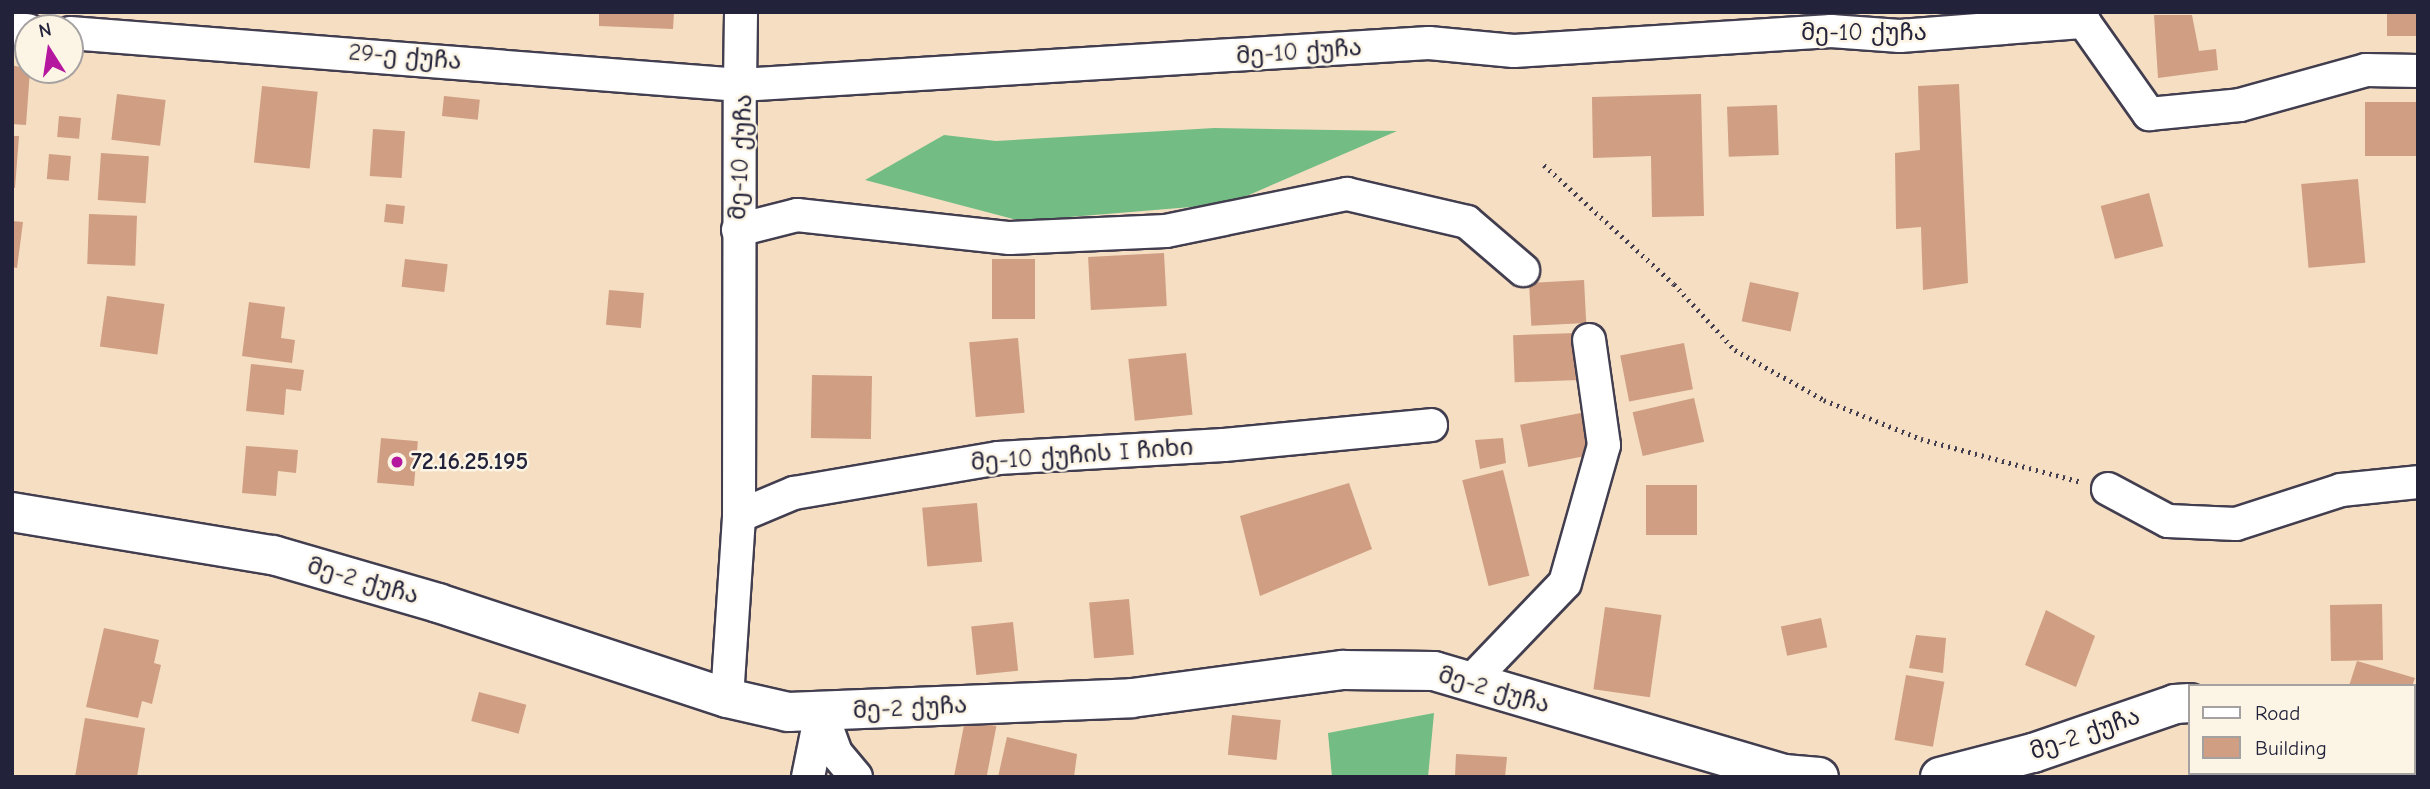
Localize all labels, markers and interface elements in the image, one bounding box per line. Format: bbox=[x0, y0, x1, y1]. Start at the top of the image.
north arrow bbox=[14, 14, 84, 84]
text: N bbox=[37, 18, 53, 42]
street label: მე-10 ქუჩა bbox=[1801, 19, 1927, 47]
street label: მე-10 ქუჩა bbox=[1235, 33, 1363, 71]
street label: 29-ე ქუჩა bbox=[347, 38, 463, 76]
street label: მე-10 ქუჩა bbox=[723, 93, 759, 221]
street label: მე-10 ქუჩის I ჩიხი bbox=[970, 433, 1194, 477]
place label: 72.16.25.195 bbox=[411, 448, 528, 476]
marker: 72.16.25.195 bbox=[389, 454, 405, 470]
street label: მე-2 ქუჩა bbox=[304, 551, 422, 611]
street label: მე-2 ქუჩა bbox=[1435, 660, 1553, 720]
legend bbox=[2188, 684, 2416, 775]
street label: მე-2 ქუჩა bbox=[852, 691, 968, 725]
text: Road bbox=[2255, 701, 2300, 725]
street label: მე-2 ქუჩა bbox=[2026, 702, 2144, 766]
text: Building bbox=[2255, 736, 2327, 760]

